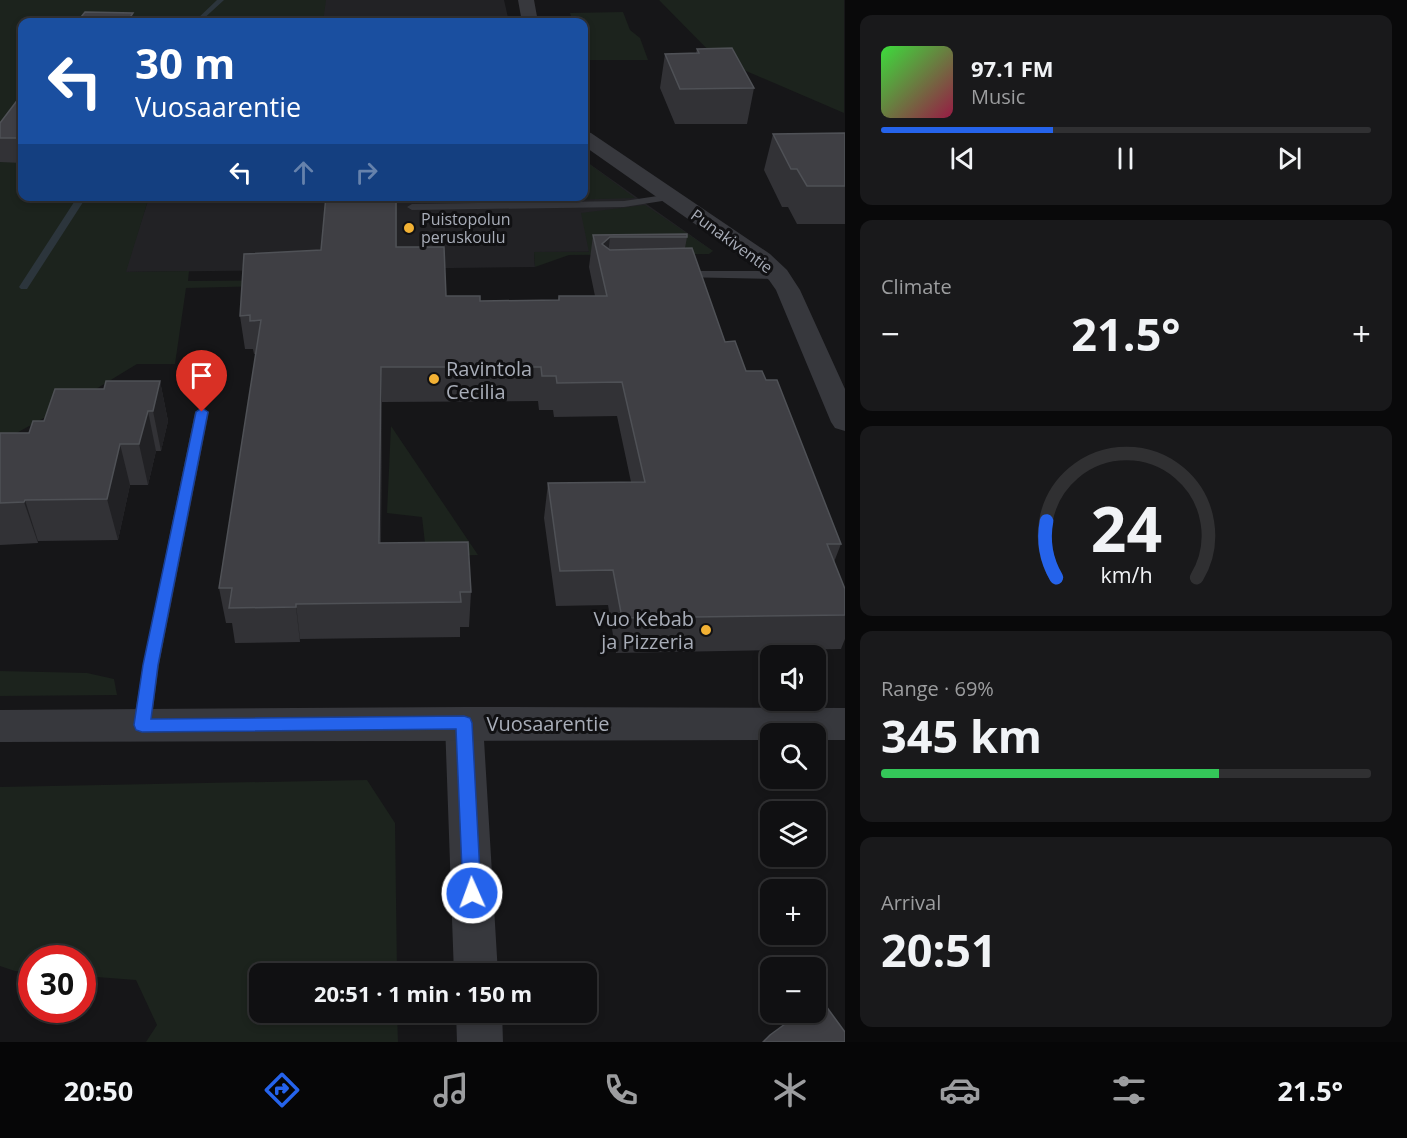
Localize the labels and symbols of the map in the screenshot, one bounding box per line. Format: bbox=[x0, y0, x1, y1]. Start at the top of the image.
street label: Punakiventie bbox=[687, 204, 777, 278]
place label: Puistopolun peruskoulu bbox=[421, 208, 511, 248]
marker: Puistopolun peruskoulu bbox=[402, 221, 416, 235]
pin bbox=[176, 350, 227, 412]
place label: Ravintola Cecilia bbox=[446, 355, 532, 405]
marker: Ravintola Cecilia bbox=[427, 372, 441, 386]
place label: Vuo Kebab ja Pizzeria bbox=[594, 605, 694, 655]
marker: Vuo Kebab ja Pizzeria bbox=[699, 623, 713, 637]
street label: Vuosaarentie bbox=[486, 710, 610, 737]
position arrow bbox=[440, 861, 504, 925]
speed limit sign: 30 bbox=[18, 945, 96, 1023]

